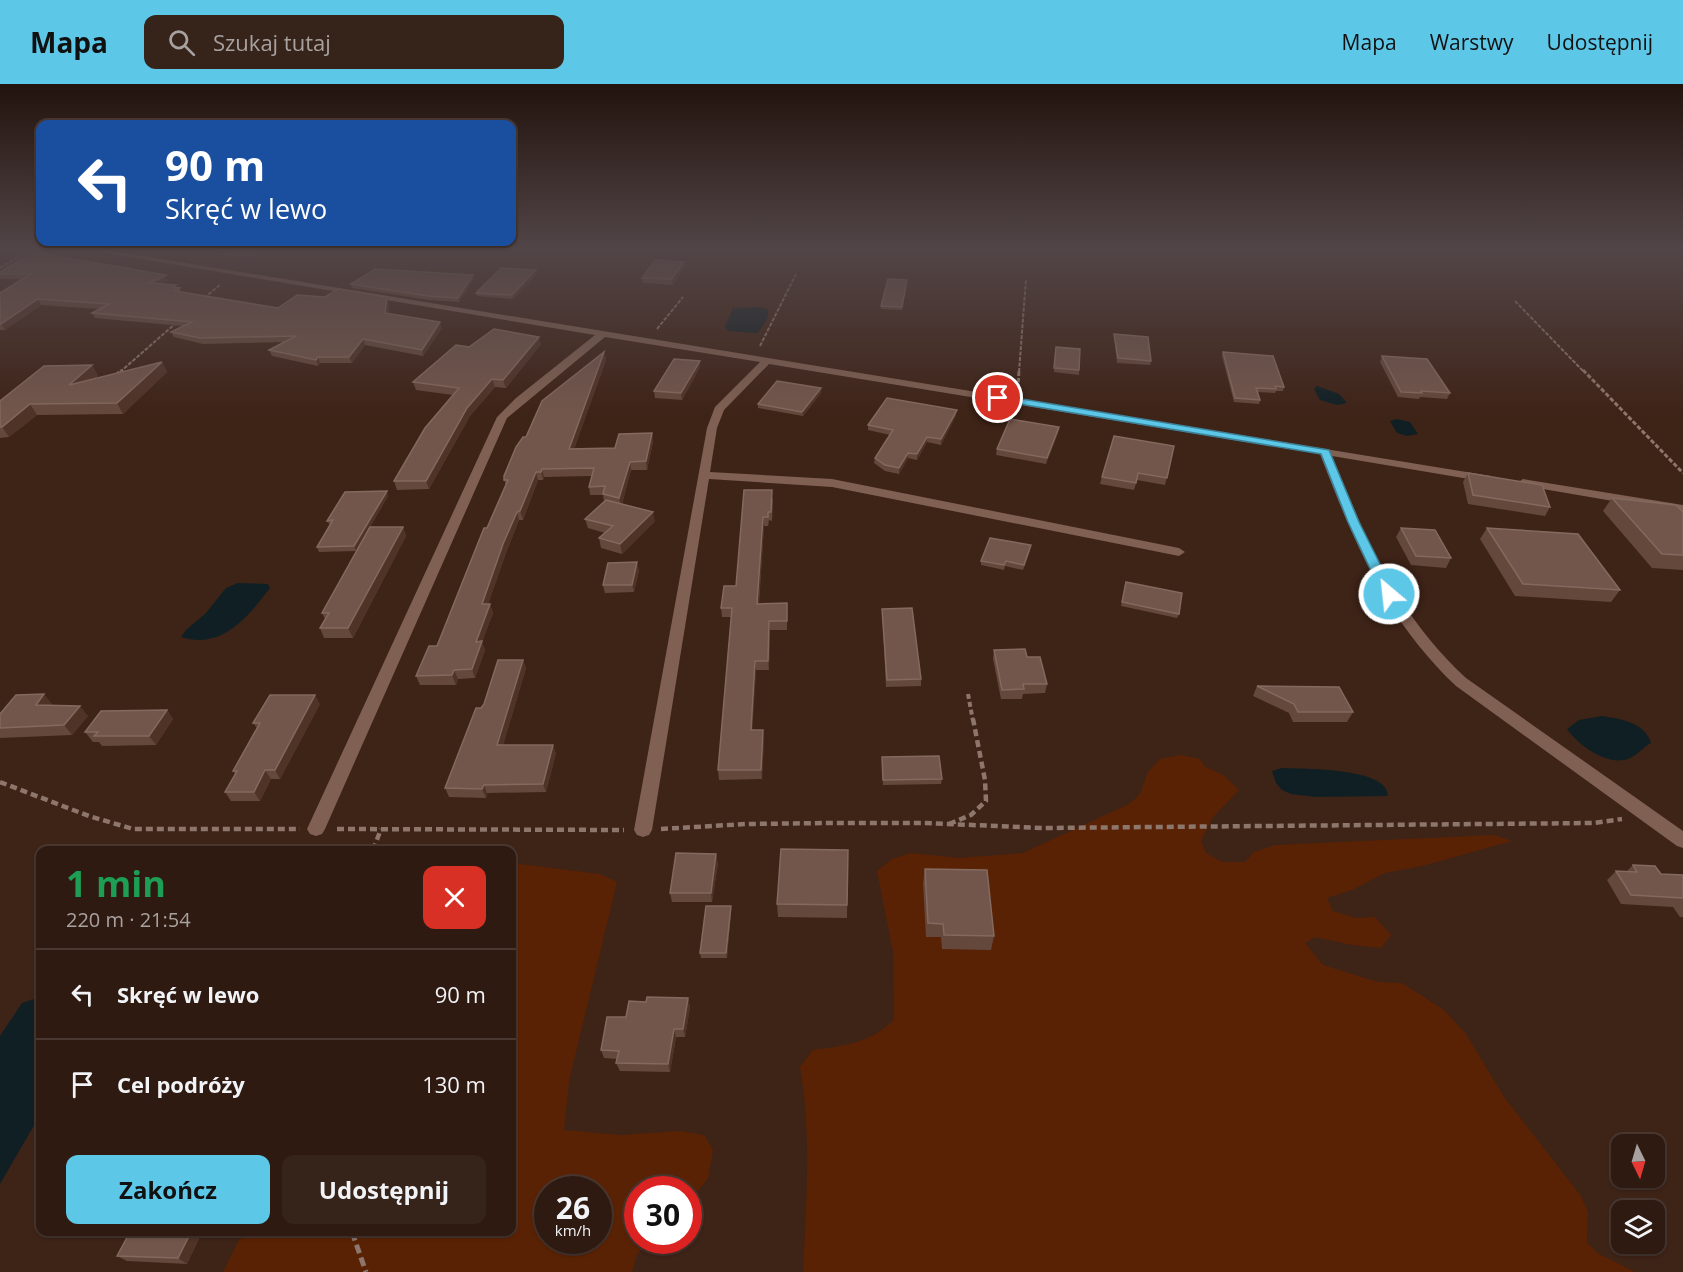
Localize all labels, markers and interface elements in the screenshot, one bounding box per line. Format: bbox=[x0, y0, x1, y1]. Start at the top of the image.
search box bbox=[144, 15, 564, 69]
text: Mapa bbox=[30, 23, 108, 61]
icon: search bbox=[165, 26, 198, 59]
text: Szukaj tutaj bbox=[213, 27, 331, 57]
text: Mapa bbox=[1342, 28, 1397, 56]
text: Warstwy bbox=[1430, 28, 1514, 56]
text: Udostępnij bbox=[1547, 28, 1653, 56]
text: 90 m bbox=[165, 136, 265, 193]
icon: left bbox=[66, 144, 144, 222]
text: Skręć w lewo bbox=[165, 190, 327, 227]
pin bbox=[972, 372, 1023, 423]
icon: arrive bbox=[981, 381, 1014, 414]
position arrow bbox=[1357, 562, 1421, 626]
text: 1 min bbox=[66, 859, 166, 908]
button: close bbox=[423, 866, 486, 929]
text: 220 m · 21:54 bbox=[66, 906, 191, 933]
icon: left bbox=[66, 978, 99, 1011]
text: Skręć w lewo bbox=[117, 979, 259, 1009]
text: 90 m bbox=[435, 979, 486, 1009]
icon: arrive bbox=[66, 1068, 99, 1101]
text: Cel podróży bbox=[117, 1069, 245, 1099]
text: 130 m bbox=[422, 1069, 486, 1099]
north arrow bbox=[1611, 1134, 1665, 1188]
map controls bbox=[1611, 1134, 1665, 1254]
button: Zakończ bbox=[66, 1155, 270, 1224]
button: Udostępnij bbox=[282, 1155, 486, 1224]
speed limit sign: 30 bbox=[624, 1176, 702, 1254]
text: 26 bbox=[556, 1187, 590, 1228]
button: layers bbox=[1611, 1200, 1665, 1254]
text: km/h bbox=[555, 1220, 591, 1240]

